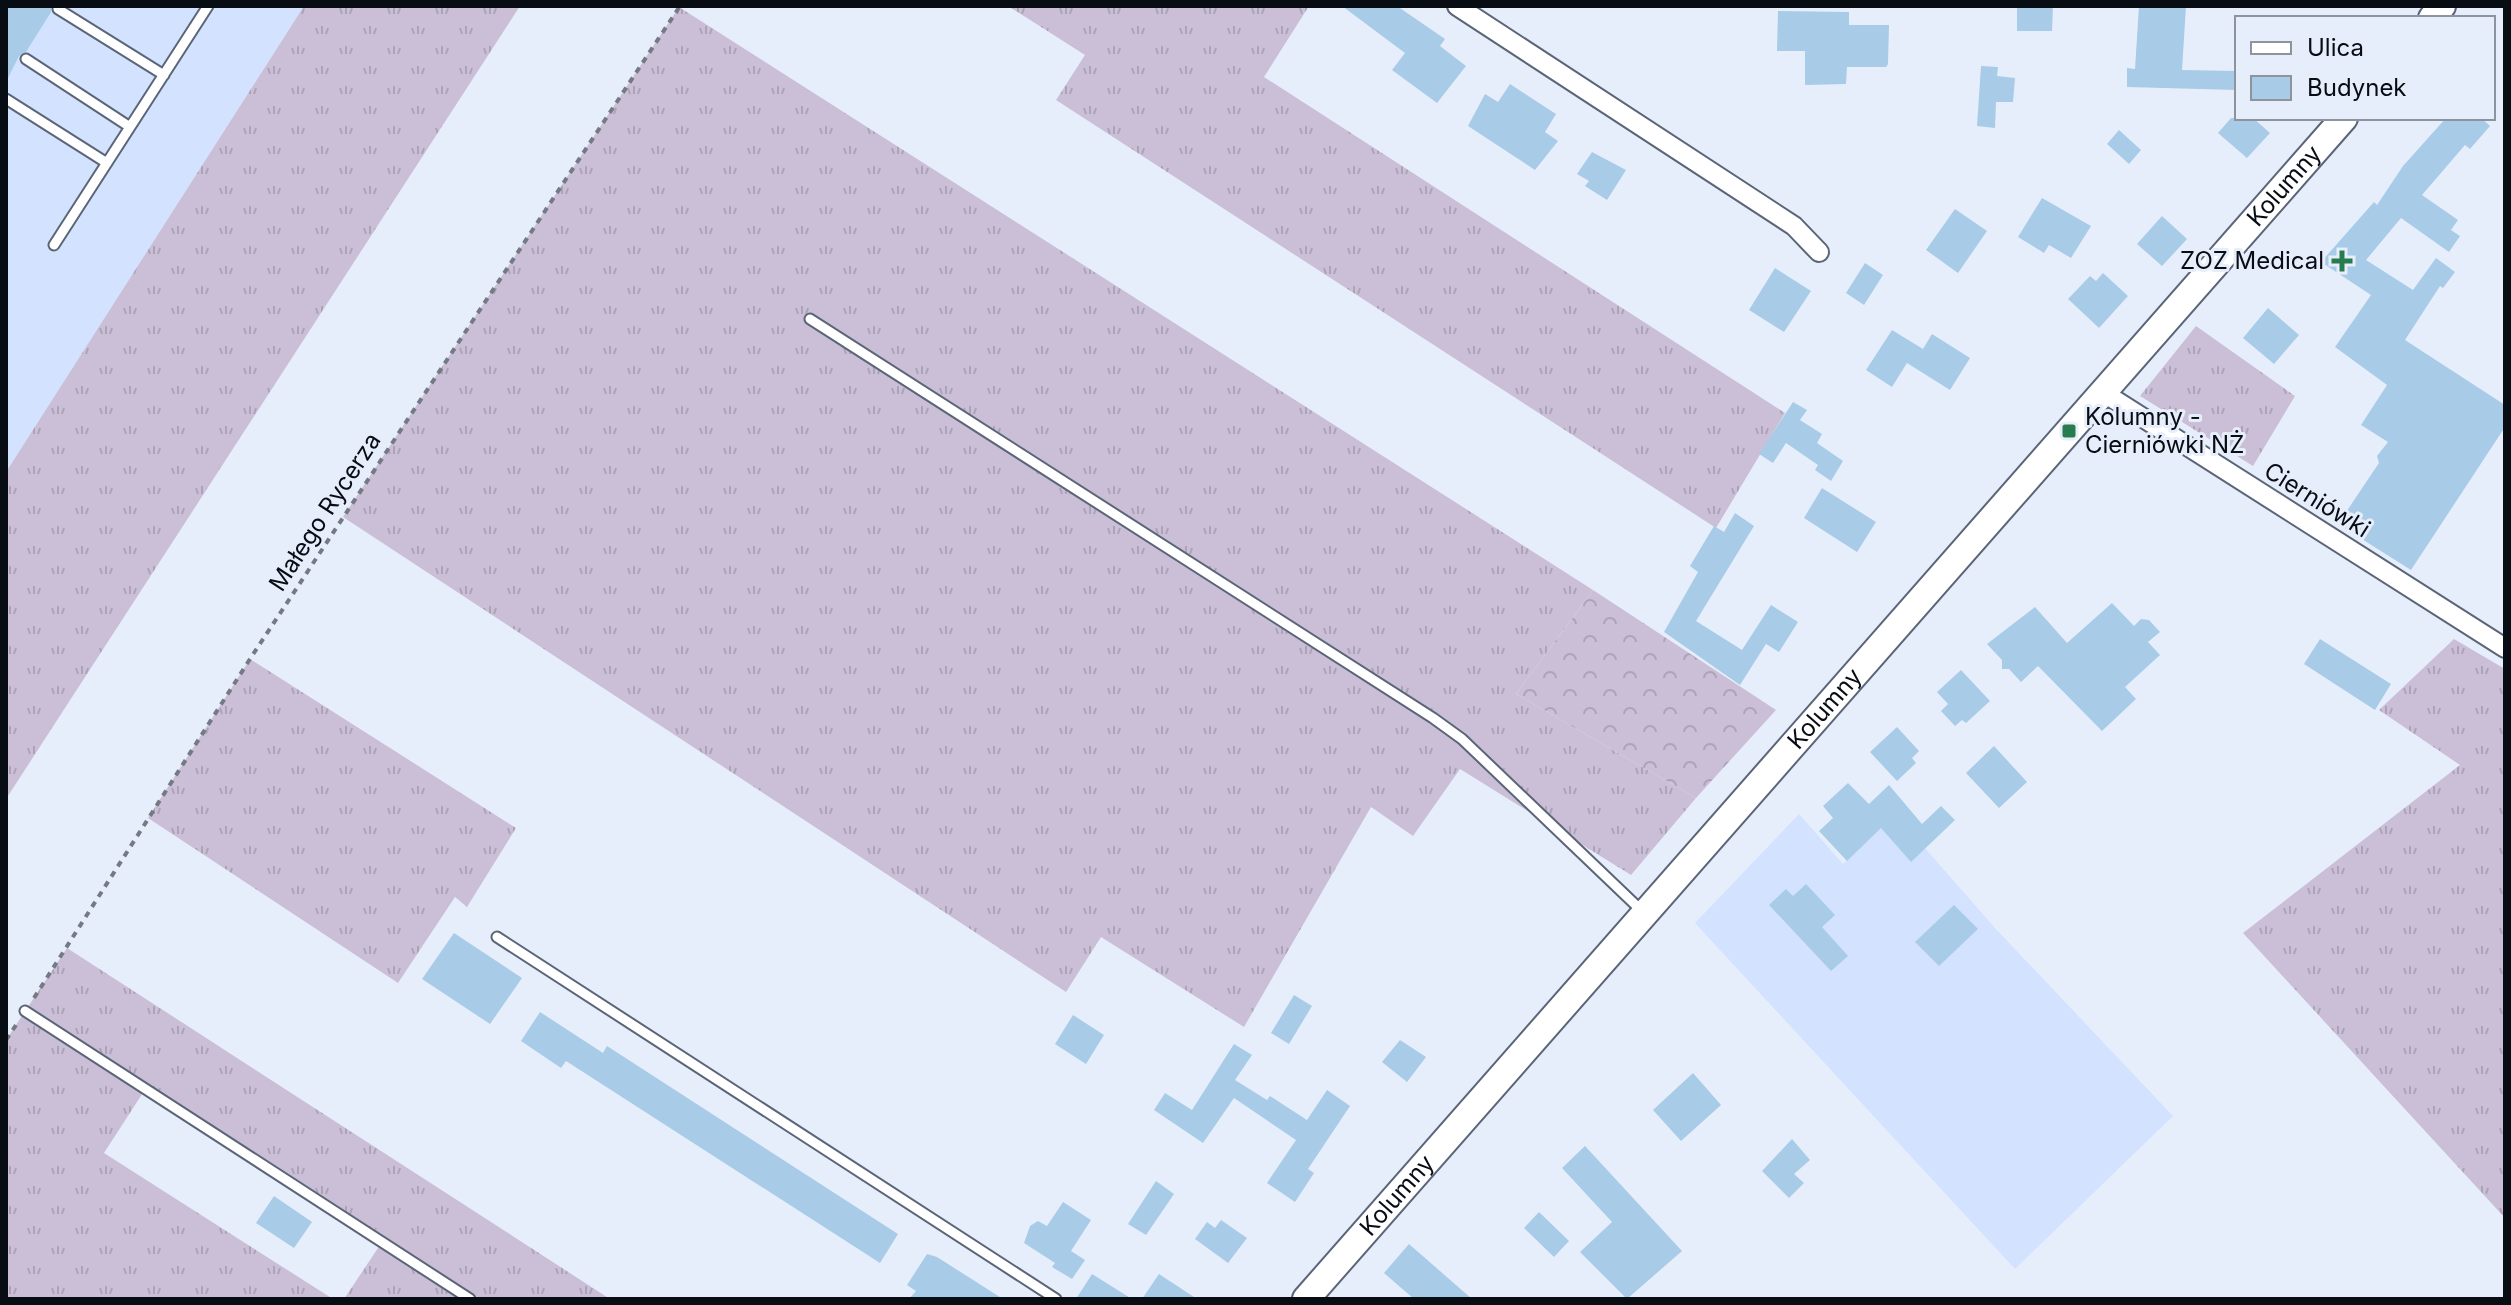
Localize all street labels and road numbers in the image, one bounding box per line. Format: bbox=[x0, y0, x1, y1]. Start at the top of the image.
street label: Kolumny bbox=[2241, 139, 2327, 232]
street label: Małego Rycerza bbox=[263, 427, 387, 596]
street label: Cierniówki bbox=[2259, 456, 2376, 543]
street label: Kolumny bbox=[1781, 662, 1868, 755]
street label: Kolumny bbox=[1354, 1149, 1440, 1241]

